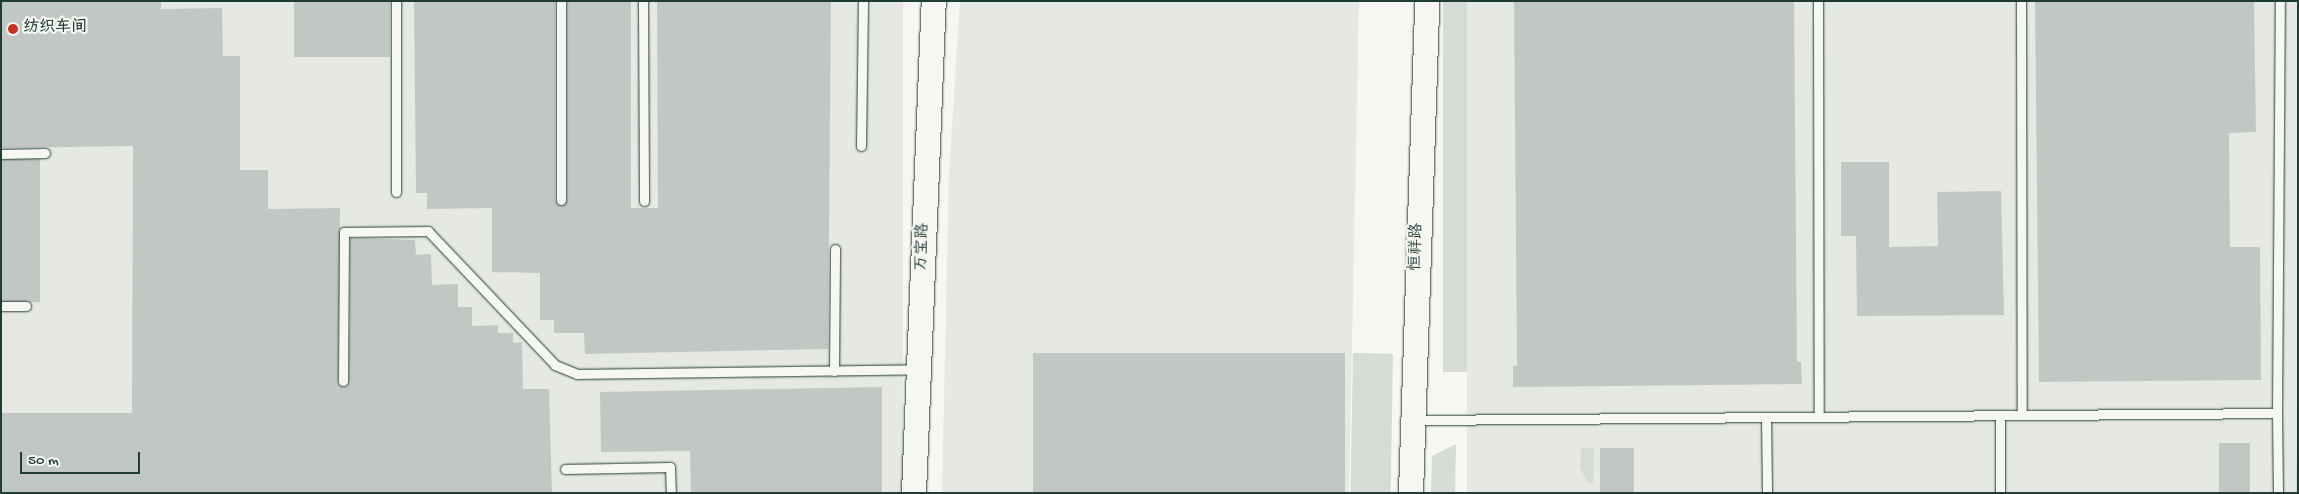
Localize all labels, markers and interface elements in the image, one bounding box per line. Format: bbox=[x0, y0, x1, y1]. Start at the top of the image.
place label: 纺织车间 bbox=[23, 19, 87, 39]
marker: 纺织车间 bbox=[7, 23, 19, 35]
street label: 万宝路 bbox=[914, 223, 934, 271]
street label: 恒祥路 bbox=[1408, 223, 1428, 271]
scale bar bbox=[22, 442, 142, 474]
text: 50 m bbox=[28, 452, 59, 470]

